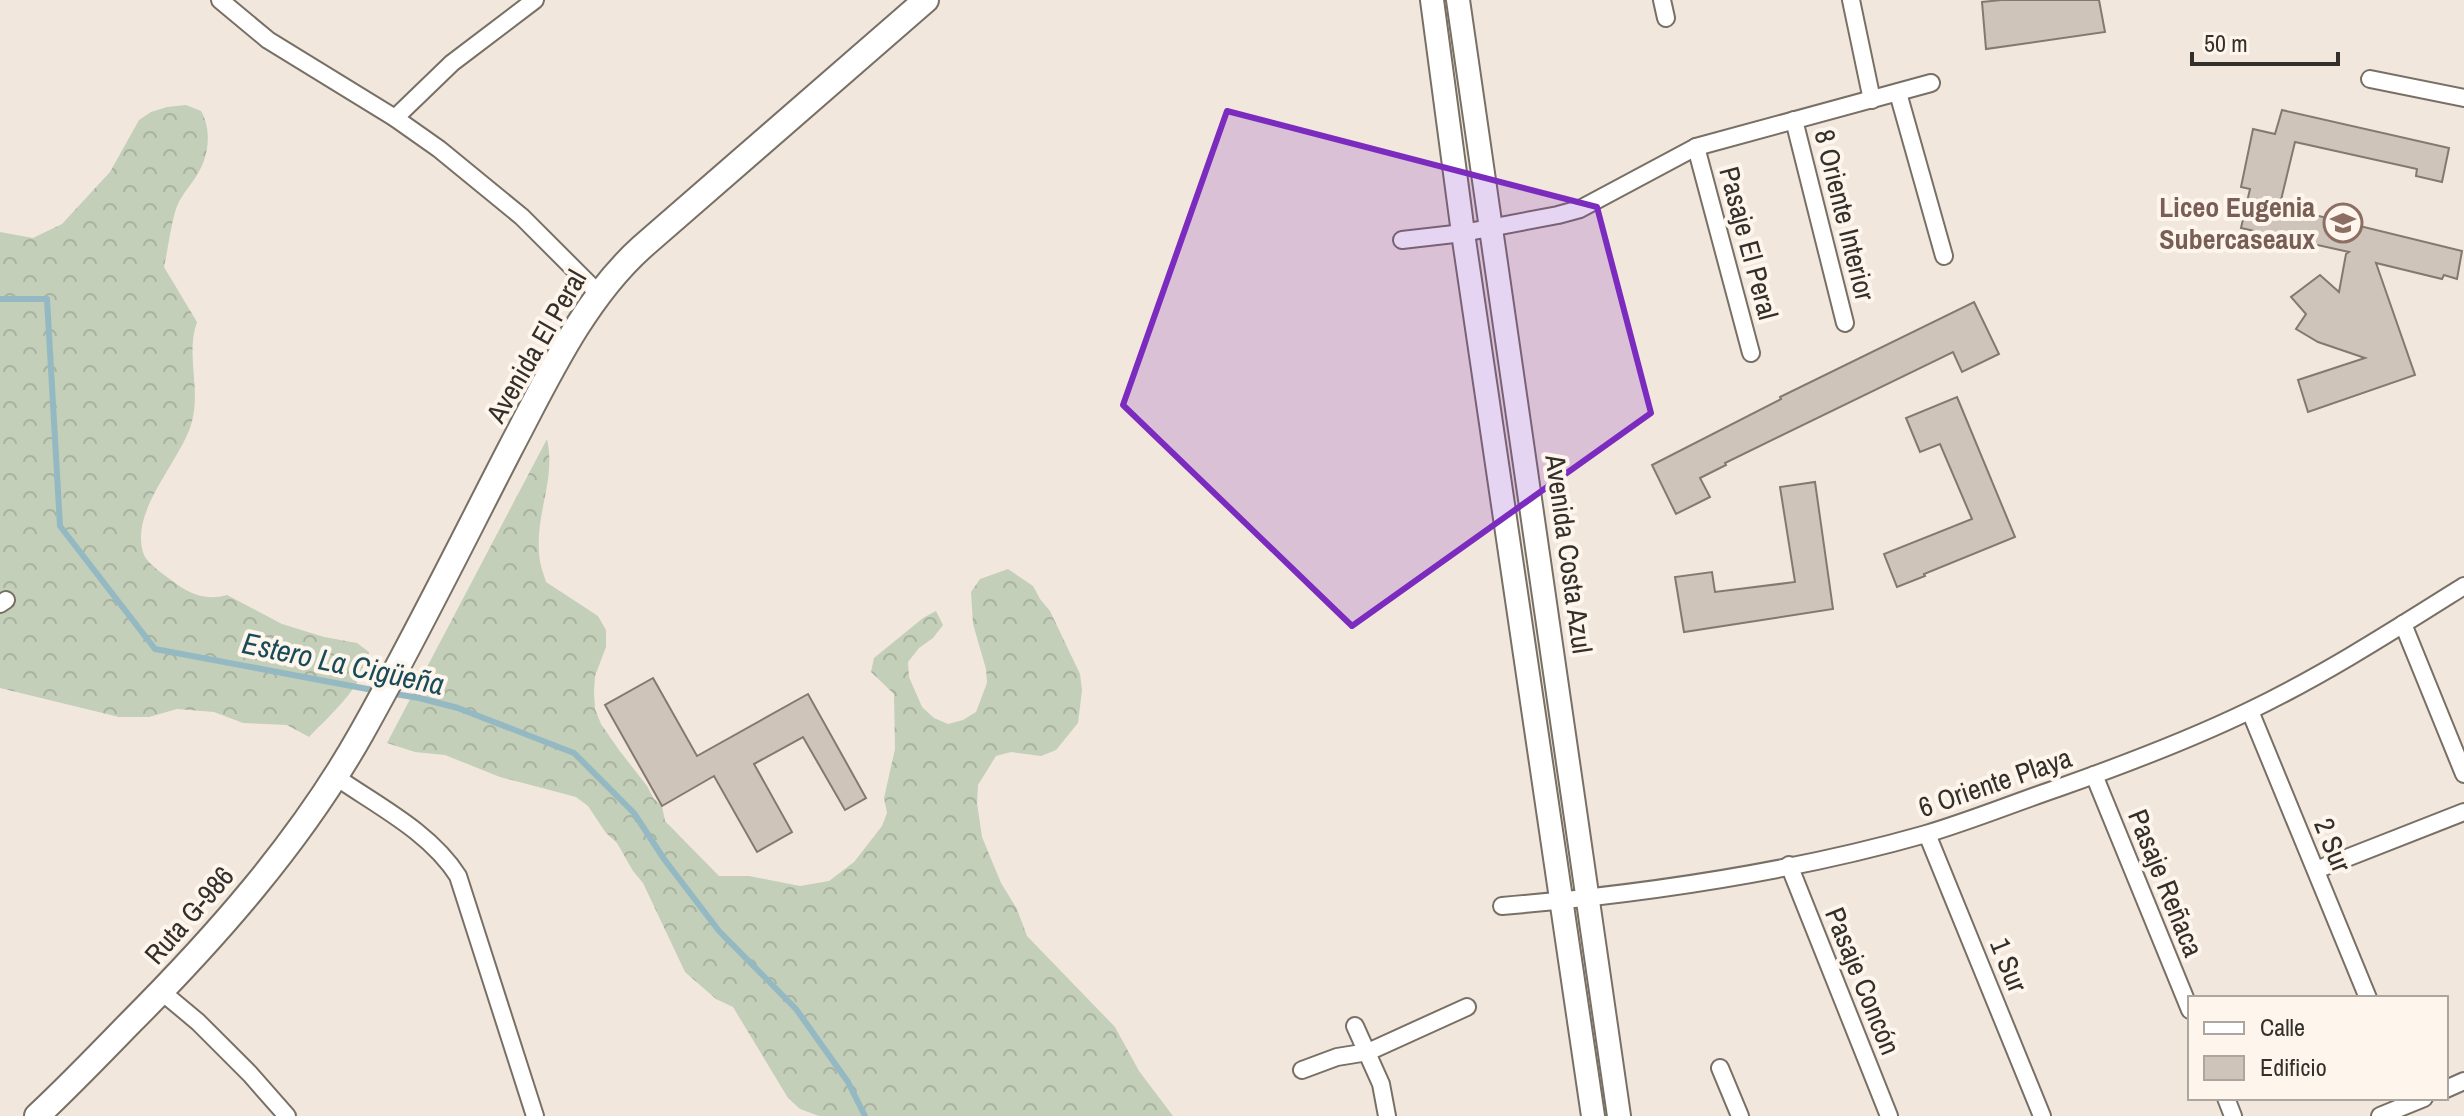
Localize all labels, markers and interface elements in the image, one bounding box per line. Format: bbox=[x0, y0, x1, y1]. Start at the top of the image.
scale bar bbox=[2192, 16, 2338, 66]
text: 50 m bbox=[2204, 27, 2248, 59]
street label: 8 Oriente Interior bbox=[1805, 126, 1885, 305]
street label: Pasaje El Peral bbox=[1710, 162, 1788, 324]
place label: Liceo Eugenia Subercaseaux bbox=[2159, 188, 2315, 258]
school or university icon: Liceo Eugenia Subercaseaux bbox=[2322, 202, 2364, 244]
street label: Avenida El Peral bbox=[476, 263, 595, 430]
street label: Avenida Costa Azul bbox=[1536, 451, 1602, 656]
water label: Estero La Cigüeña bbox=[239, 622, 448, 704]
street label: 6 Oriente Playa bbox=[1913, 738, 2077, 826]
street label: Pasaje Reñaca bbox=[2119, 804, 2213, 963]
street label: 2 Sur bbox=[2305, 812, 2361, 878]
street label: Ruta G-986 bbox=[136, 858, 242, 972]
street label: Pasaje Concón bbox=[1816, 902, 1910, 1060]
street label: 1 Sur bbox=[1981, 932, 2037, 998]
legend bbox=[2188, 996, 2448, 1100]
text: Calle bbox=[2260, 1011, 2305, 1043]
text: Edificio bbox=[2260, 1051, 2327, 1083]

